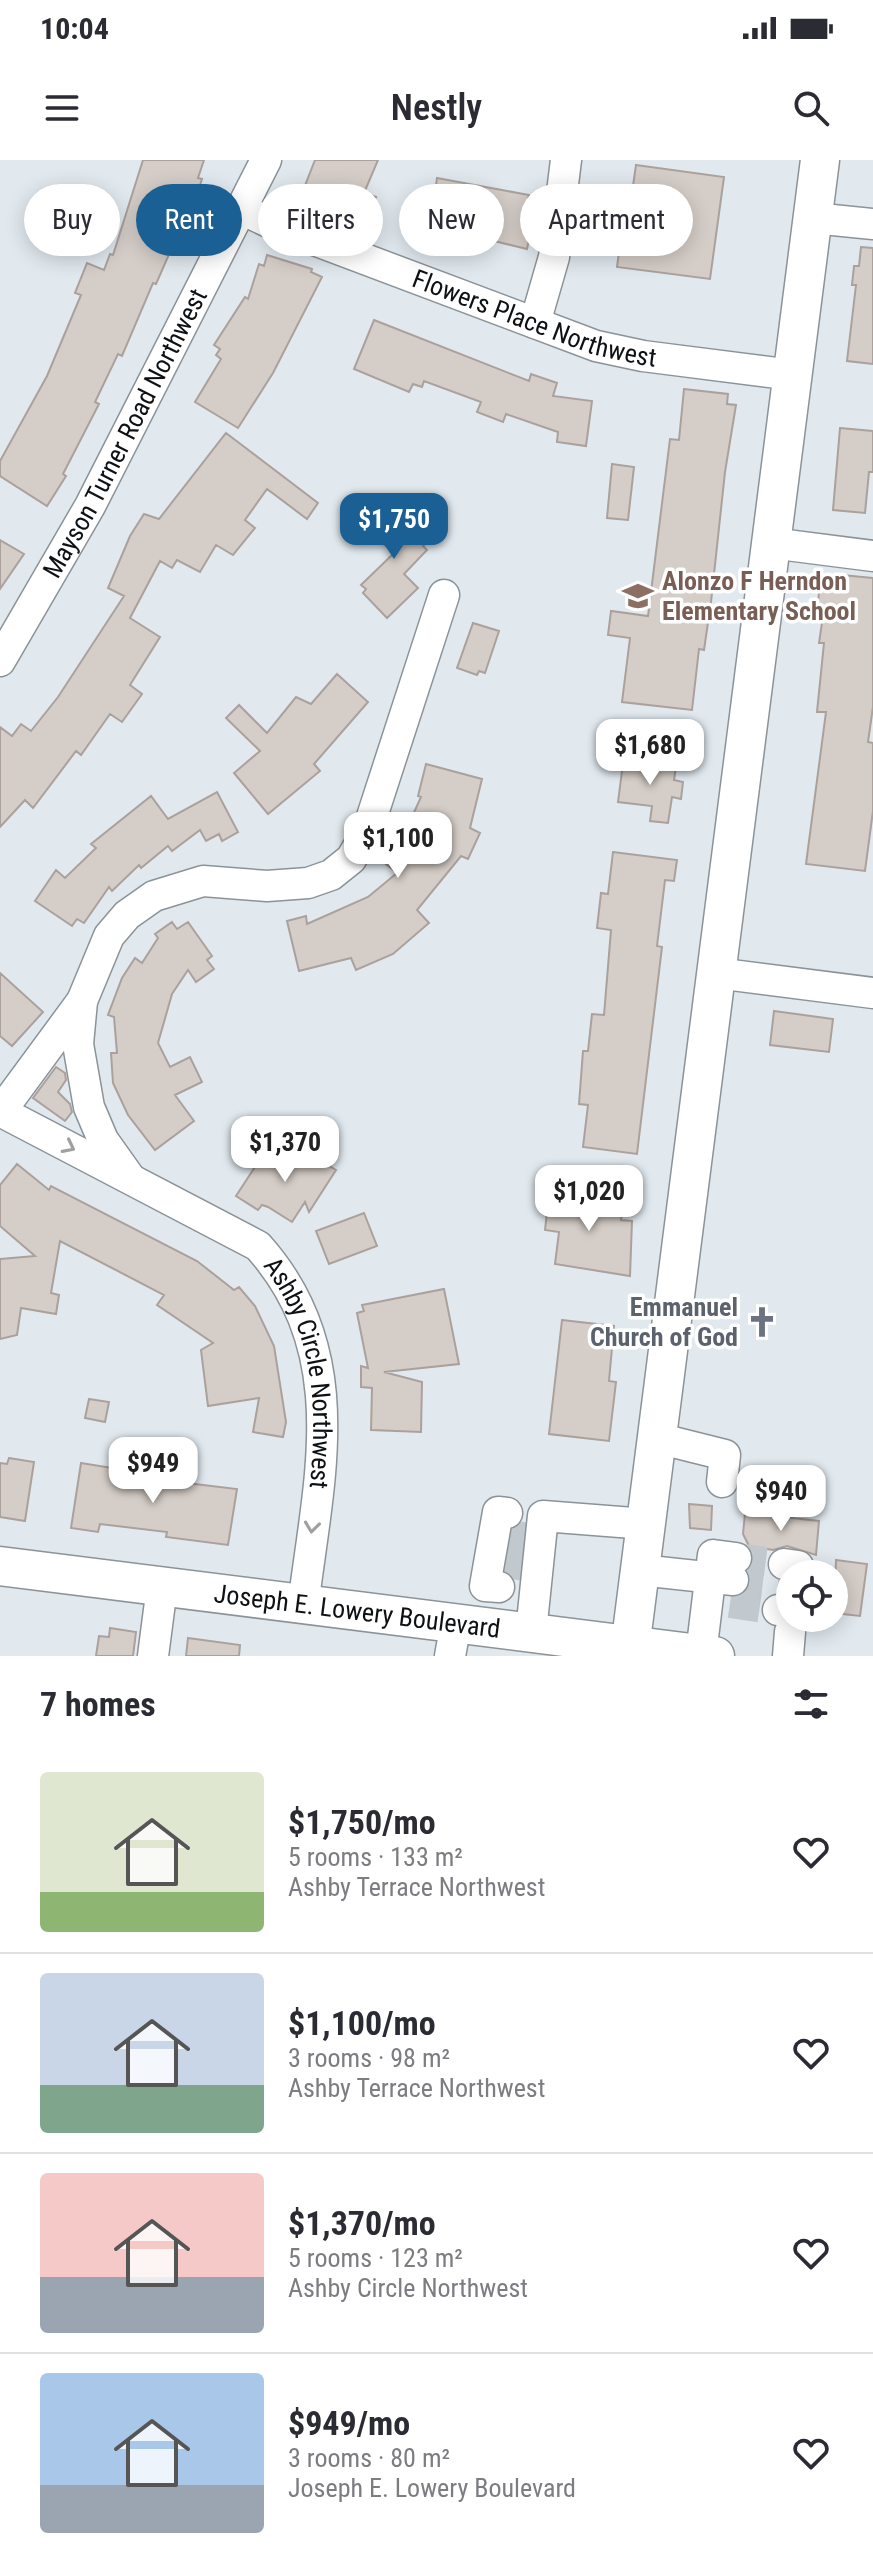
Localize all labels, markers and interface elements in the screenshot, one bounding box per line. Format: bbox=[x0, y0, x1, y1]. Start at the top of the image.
text: 10:04 bbox=[40, 11, 109, 46]
icon: menu bbox=[40, 86, 84, 130]
icon: search bbox=[789, 86, 833, 130]
text: Nestly bbox=[391, 87, 482, 129]
chip: Buy bbox=[24, 184, 120, 256]
chip: Rent bbox=[136, 184, 242, 256]
chip: Filters bbox=[258, 184, 383, 256]
chip: New bbox=[399, 184, 504, 256]
chip: Apartment bbox=[520, 184, 693, 256]
street label: Flowers Place Northwest bbox=[409, 263, 658, 373]
street label: Mayson Turner Road Northwest bbox=[37, 284, 213, 583]
pin: $1,750 bbox=[329, 493, 459, 561]
text: $1,750 bbox=[358, 504, 430, 534]
place label: Alonzo F Herndon Elementary School bbox=[662, 566, 856, 626]
school or university icon: Alonzo F Herndon Elementary School bbox=[621, 579, 655, 613]
pin: $1,680 bbox=[585, 719, 715, 787]
text: $1,680 bbox=[614, 730, 686, 760]
pin: $1,100 bbox=[333, 812, 463, 880]
text: $1,100 bbox=[362, 823, 434, 853]
pin: $1,370 bbox=[220, 1116, 350, 1184]
text: $1,370 bbox=[249, 1127, 321, 1157]
one-way arrow bbox=[61, 1137, 76, 1152]
pin: $1,020 bbox=[524, 1165, 654, 1233]
text: $1,020 bbox=[553, 1176, 625, 1206]
street label: Ashby Circle Northwest bbox=[258, 1251, 337, 1490]
place label: Emmanuel Church of God bbox=[590, 1292, 738, 1352]
church icon: Emmanuel Church of God bbox=[745, 1305, 779, 1339]
pin: $949 bbox=[106, 1437, 200, 1505]
text: $949 bbox=[127, 1448, 179, 1478]
pin: $940 bbox=[734, 1465, 828, 1533]
text: $940 bbox=[755, 1476, 807, 1506]
one-way arrow bbox=[304, 1521, 321, 1534]
map controls bbox=[776, 1560, 848, 1632]
button: locate bbox=[776, 1560, 848, 1632]
street label: Joseph E. Lowery Boulevard bbox=[212, 1578, 502, 1644]
icon: filters bbox=[789, 1682, 833, 1726]
text: 7 homes bbox=[40, 1684, 156, 1724]
text: $1,750/mo bbox=[288, 1802, 436, 1842]
icon: home bbox=[104, 1804, 200, 1900]
icon: heart bbox=[789, 1830, 833, 1874]
text: 5 rooms · 133 m² bbox=[288, 1842, 463, 1872]
text: Ashby Terrace Northwest bbox=[288, 1872, 545, 1902]
text: $1,100/mo bbox=[288, 2003, 436, 2043]
icon: home bbox=[104, 2005, 200, 2101]
icon: heart bbox=[789, 2031, 833, 2075]
text: 3 rooms · 98 m² bbox=[288, 2043, 450, 2073]
text: Ashby Terrace Northwest bbox=[288, 2073, 545, 2103]
text: $1,370/mo bbox=[288, 2203, 436, 2243]
icon: home bbox=[104, 2205, 200, 2301]
icon: heart bbox=[789, 2231, 833, 2275]
text: 5 rooms · 123 m² bbox=[288, 2243, 463, 2273]
text: Ashby Circle Northwest bbox=[288, 2273, 528, 2303]
text: $949/mo bbox=[288, 2403, 410, 2443]
icon: home bbox=[104, 2405, 200, 2501]
icon: heart bbox=[789, 2431, 833, 2475]
text: 3 rooms · 80 m² bbox=[288, 2443, 450, 2473]
text: Joseph E. Lowery Boulevard bbox=[288, 2473, 576, 2503]

